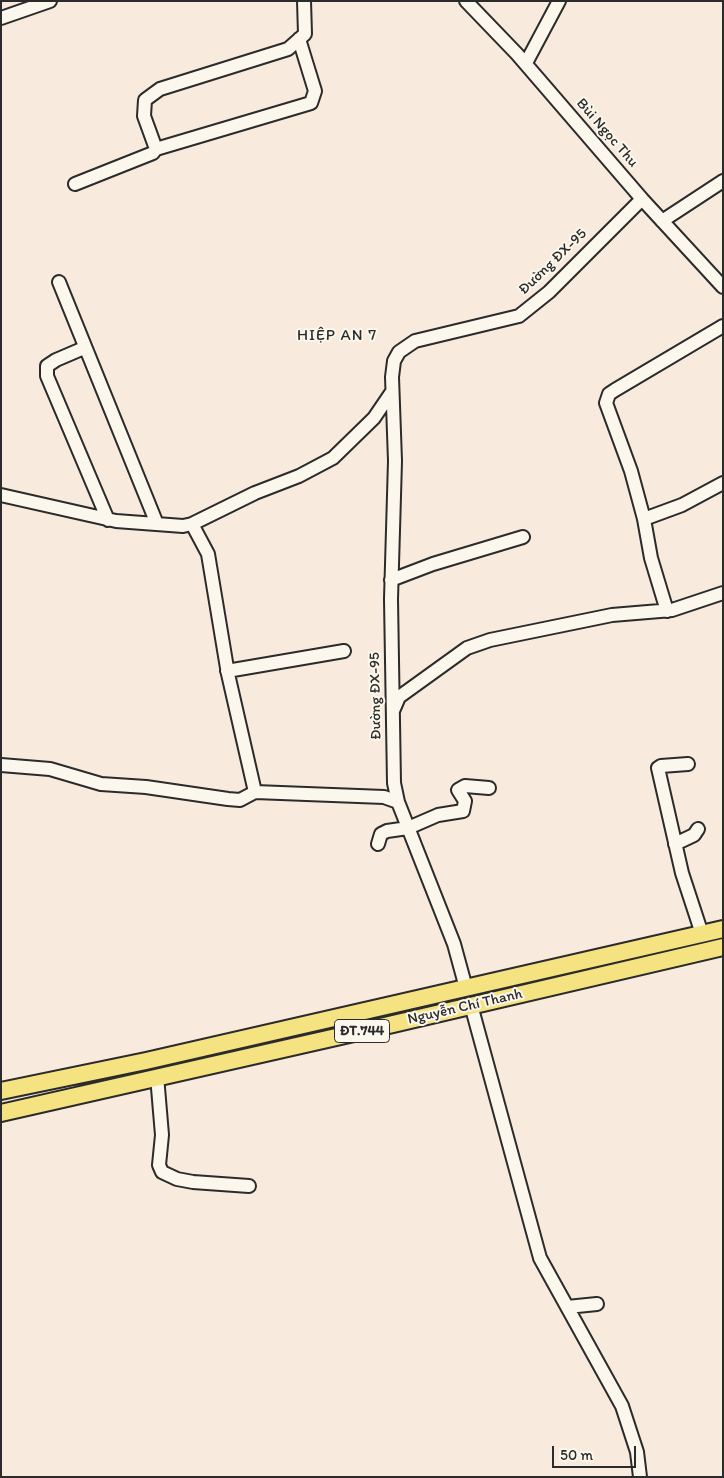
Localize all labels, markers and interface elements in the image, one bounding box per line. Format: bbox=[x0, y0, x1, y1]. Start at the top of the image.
street label: Bùi Ngọc Thu bbox=[572, 95, 642, 171]
street label: Đường ĐX-95 bbox=[515, 225, 591, 299]
district label: HIỆP AN 7 bbox=[296, 326, 378, 346]
street label: Đường ĐX-95 bbox=[366, 652, 386, 740]
street label: Nguyễn Chí Thanh bbox=[406, 985, 524, 1029]
road number: ĐT.744 bbox=[334, 1019, 390, 1042]
scale bar bbox=[554, 1436, 638, 1468]
text: 50 m bbox=[560, 1446, 593, 1464]

